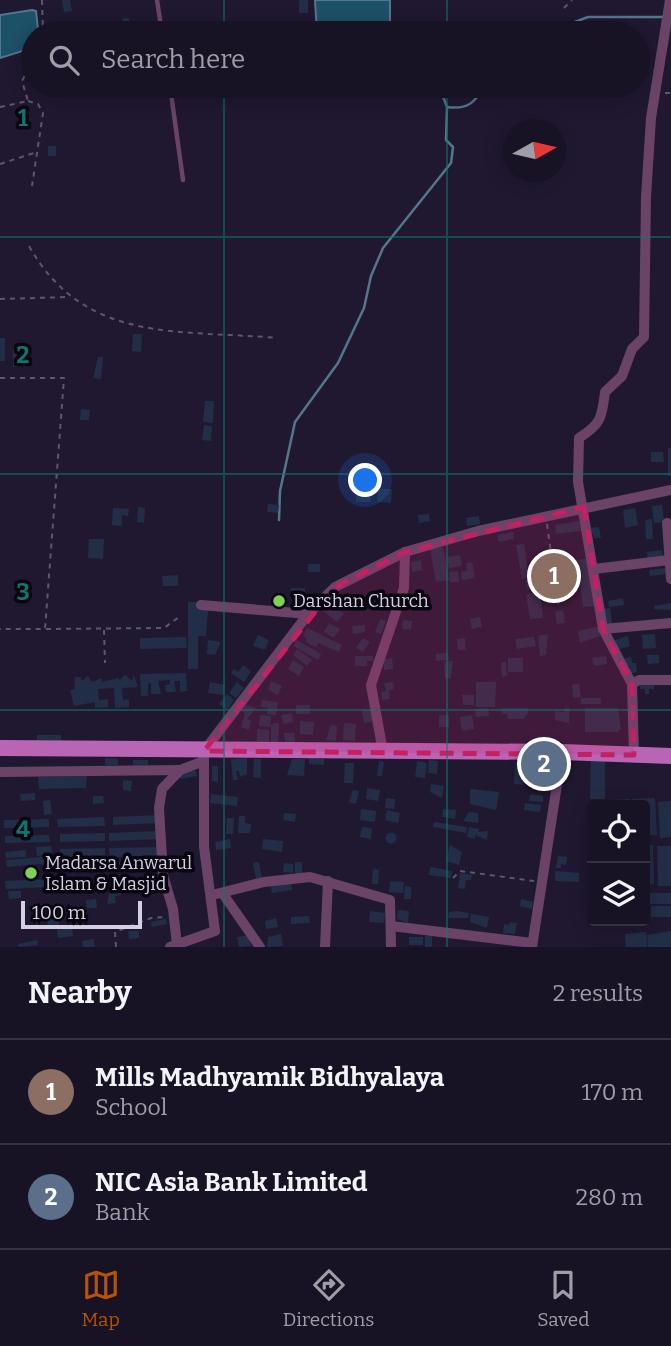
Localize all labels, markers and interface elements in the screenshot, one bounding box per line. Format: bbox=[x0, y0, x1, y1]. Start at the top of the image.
search box bbox=[21, 21, 650, 98]
icon: search bbox=[45, 41, 83, 79]
text: Search here bbox=[101, 44, 245, 75]
text: 1 bbox=[18, 104, 28, 132]
north arrow bbox=[503, 119, 566, 182]
text: 2 bbox=[17, 341, 30, 369]
your location bbox=[348, 463, 382, 497]
pin: 1 bbox=[531, 550, 577, 602]
text: 3 bbox=[16, 578, 30, 606]
place label: Darshan Church bbox=[293, 590, 429, 612]
marker: Darshan Church bbox=[271, 593, 287, 609]
pin: 2 bbox=[521, 738, 567, 790]
map controls bbox=[587, 800, 650, 926]
button: locate bbox=[587, 800, 650, 863]
text: 4 bbox=[16, 815, 30, 843]
place label: Madarsa Anwarul Islam & Masjid bbox=[45, 852, 192, 895]
button: layers bbox=[587, 863, 650, 926]
marker: Madarsa Anwarul Islam & Masjid bbox=[23, 865, 39, 881]
scale bar bbox=[21, 898, 142, 930]
text: 100 m bbox=[32, 901, 86, 924]
text: Nearby bbox=[28, 975, 132, 1011]
text: 2 results bbox=[553, 979, 643, 1007]
text: Mills Madhyamik Bidhyalaya bbox=[95, 1062, 444, 1093]
text: 1 bbox=[46, 1078, 56, 1106]
text: 170 m bbox=[581, 1078, 643, 1106]
text: School bbox=[95, 1093, 167, 1121]
text: NIC Asia Bank Limited bbox=[95, 1167, 368, 1198]
text: 2 bbox=[45, 1183, 57, 1211]
text: 280 m bbox=[575, 1183, 643, 1211]
text: Bank bbox=[95, 1198, 149, 1226]
tab: Map bbox=[82, 1266, 120, 1331]
tab: Directions bbox=[283, 1266, 374, 1331]
tab: Saved bbox=[537, 1266, 589, 1331]

